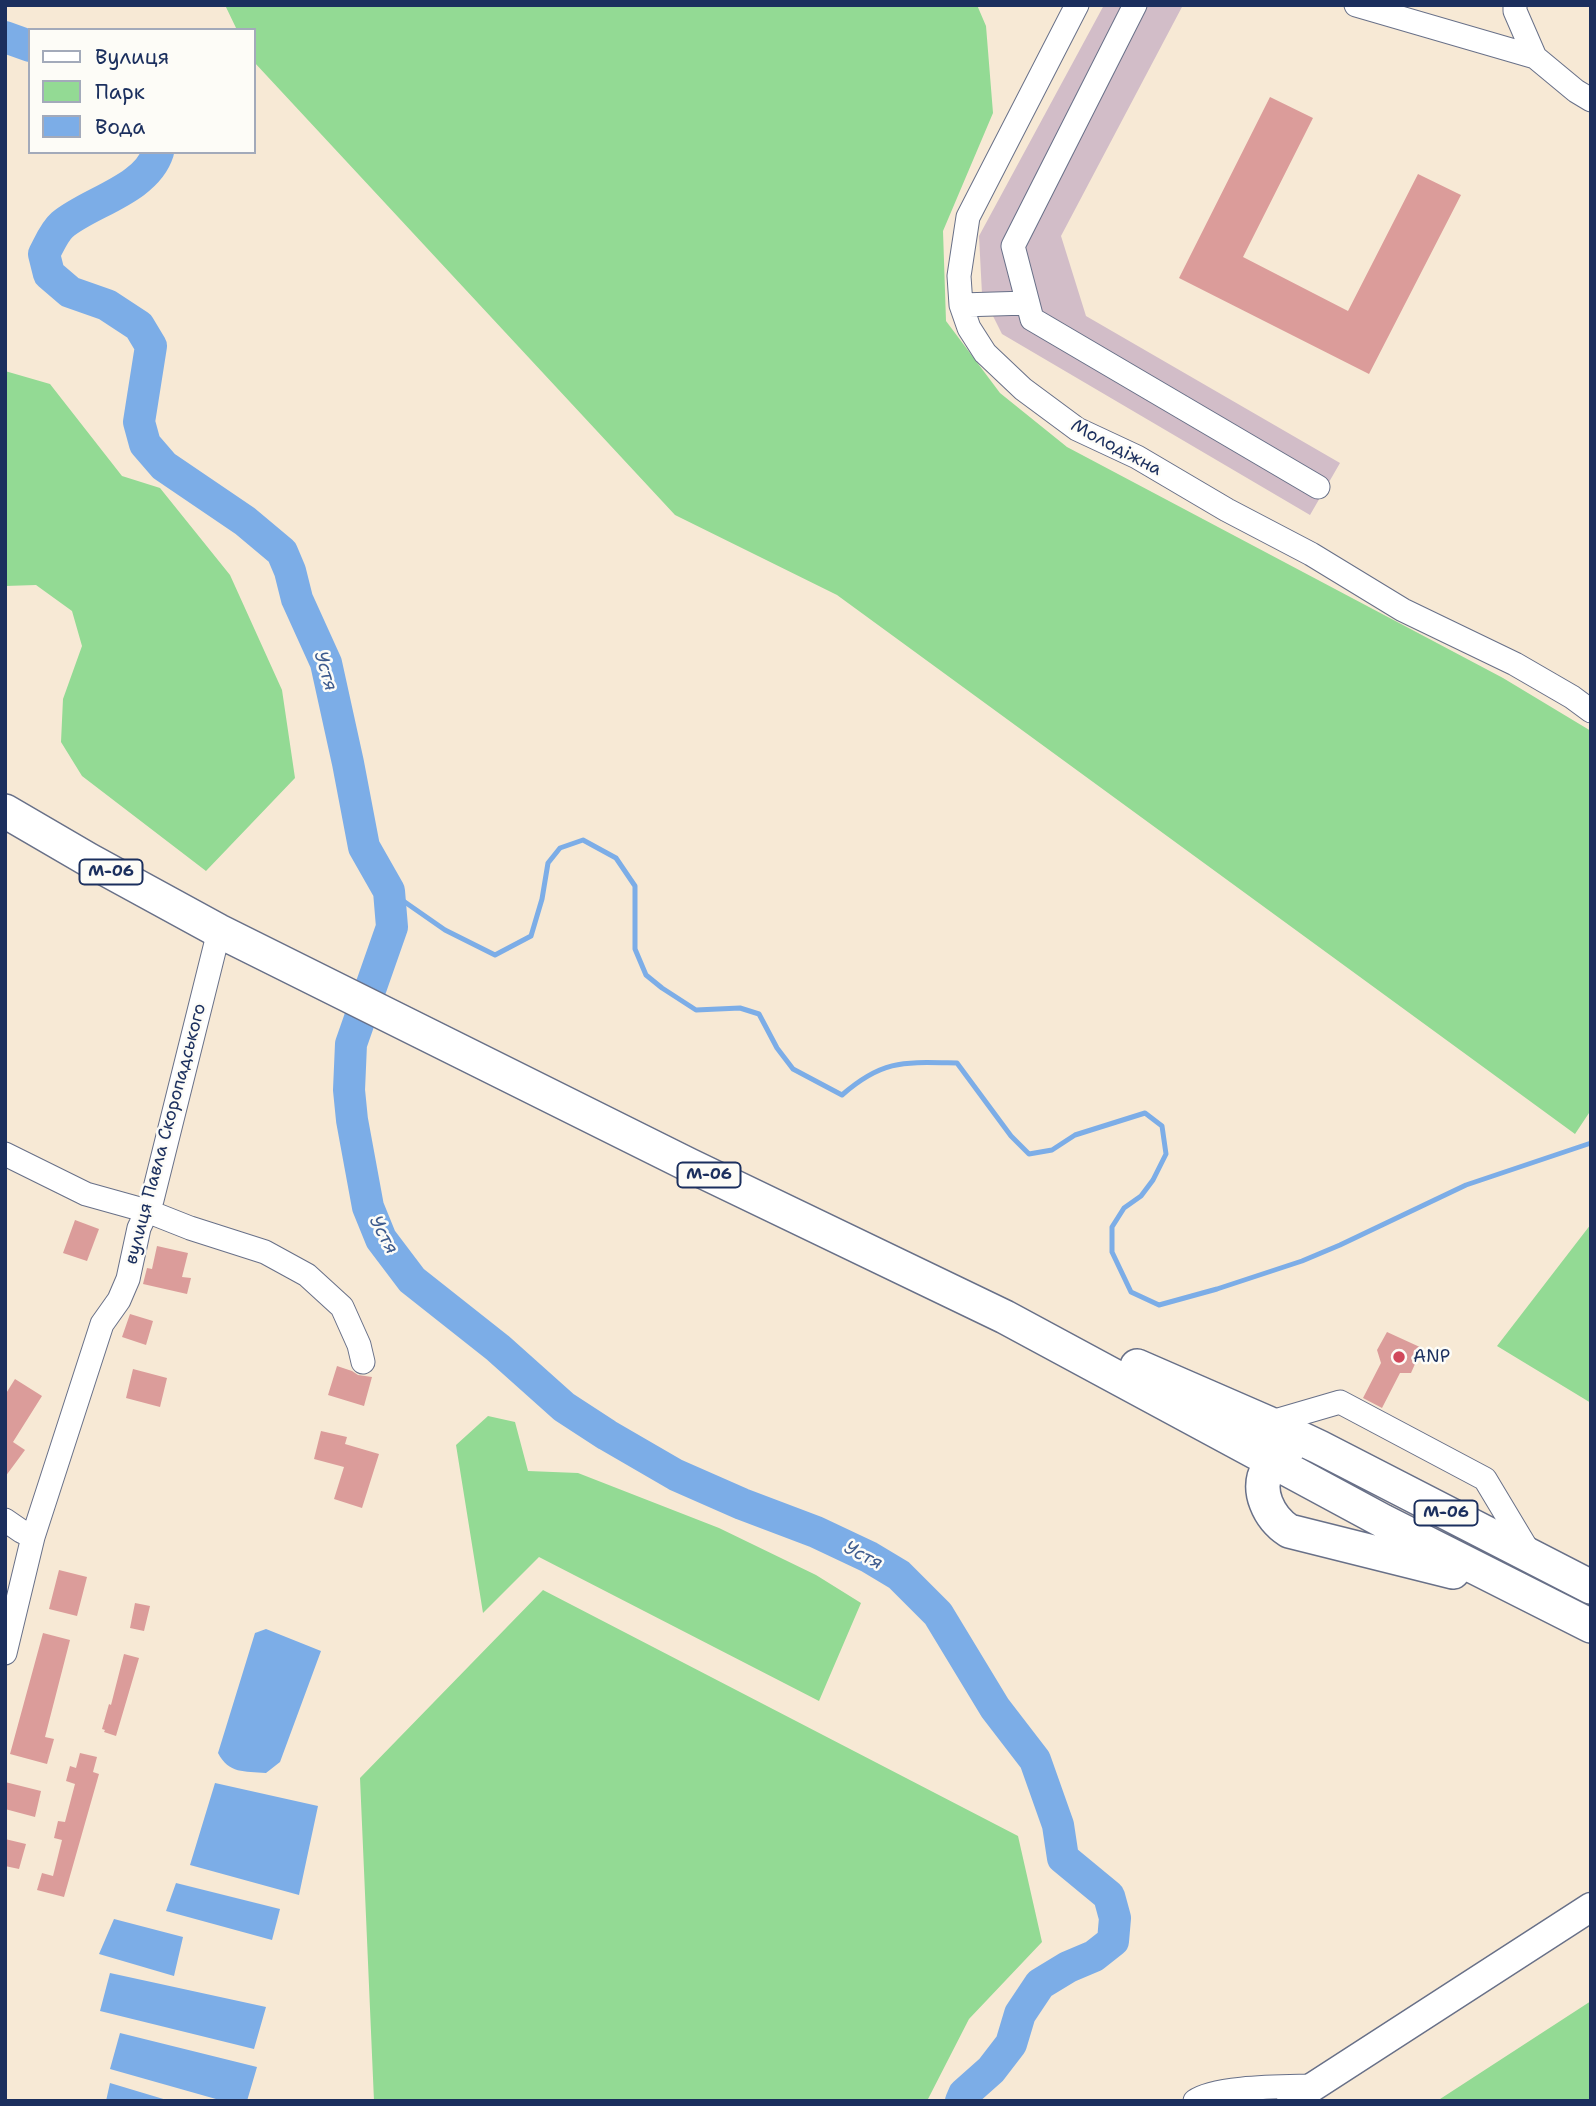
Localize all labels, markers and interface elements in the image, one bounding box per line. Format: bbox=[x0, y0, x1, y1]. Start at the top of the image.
legend bbox=[28, 28, 256, 154]
text: Вулиця bbox=[95, 43, 169, 71]
text: Парк bbox=[95, 78, 145, 106]
text: Вода bbox=[95, 113, 145, 141]
street label: Молодіжна bbox=[1067, 415, 1165, 481]
water label: Устя bbox=[308, 648, 342, 694]
road number: М-06 bbox=[80, 860, 142, 884]
street label: вулиця Павла Скоропадського bbox=[121, 1001, 211, 1267]
road number: М-06 bbox=[678, 1162, 740, 1188]
water label: Устя bbox=[363, 1212, 403, 1258]
place label: ANP bbox=[1413, 1346, 1450, 1368]
marker: ANP bbox=[1391, 1349, 1407, 1365]
road number: М-06 bbox=[1414, 1500, 1478, 1526]
water label: Устя bbox=[840, 1537, 886, 1575]

